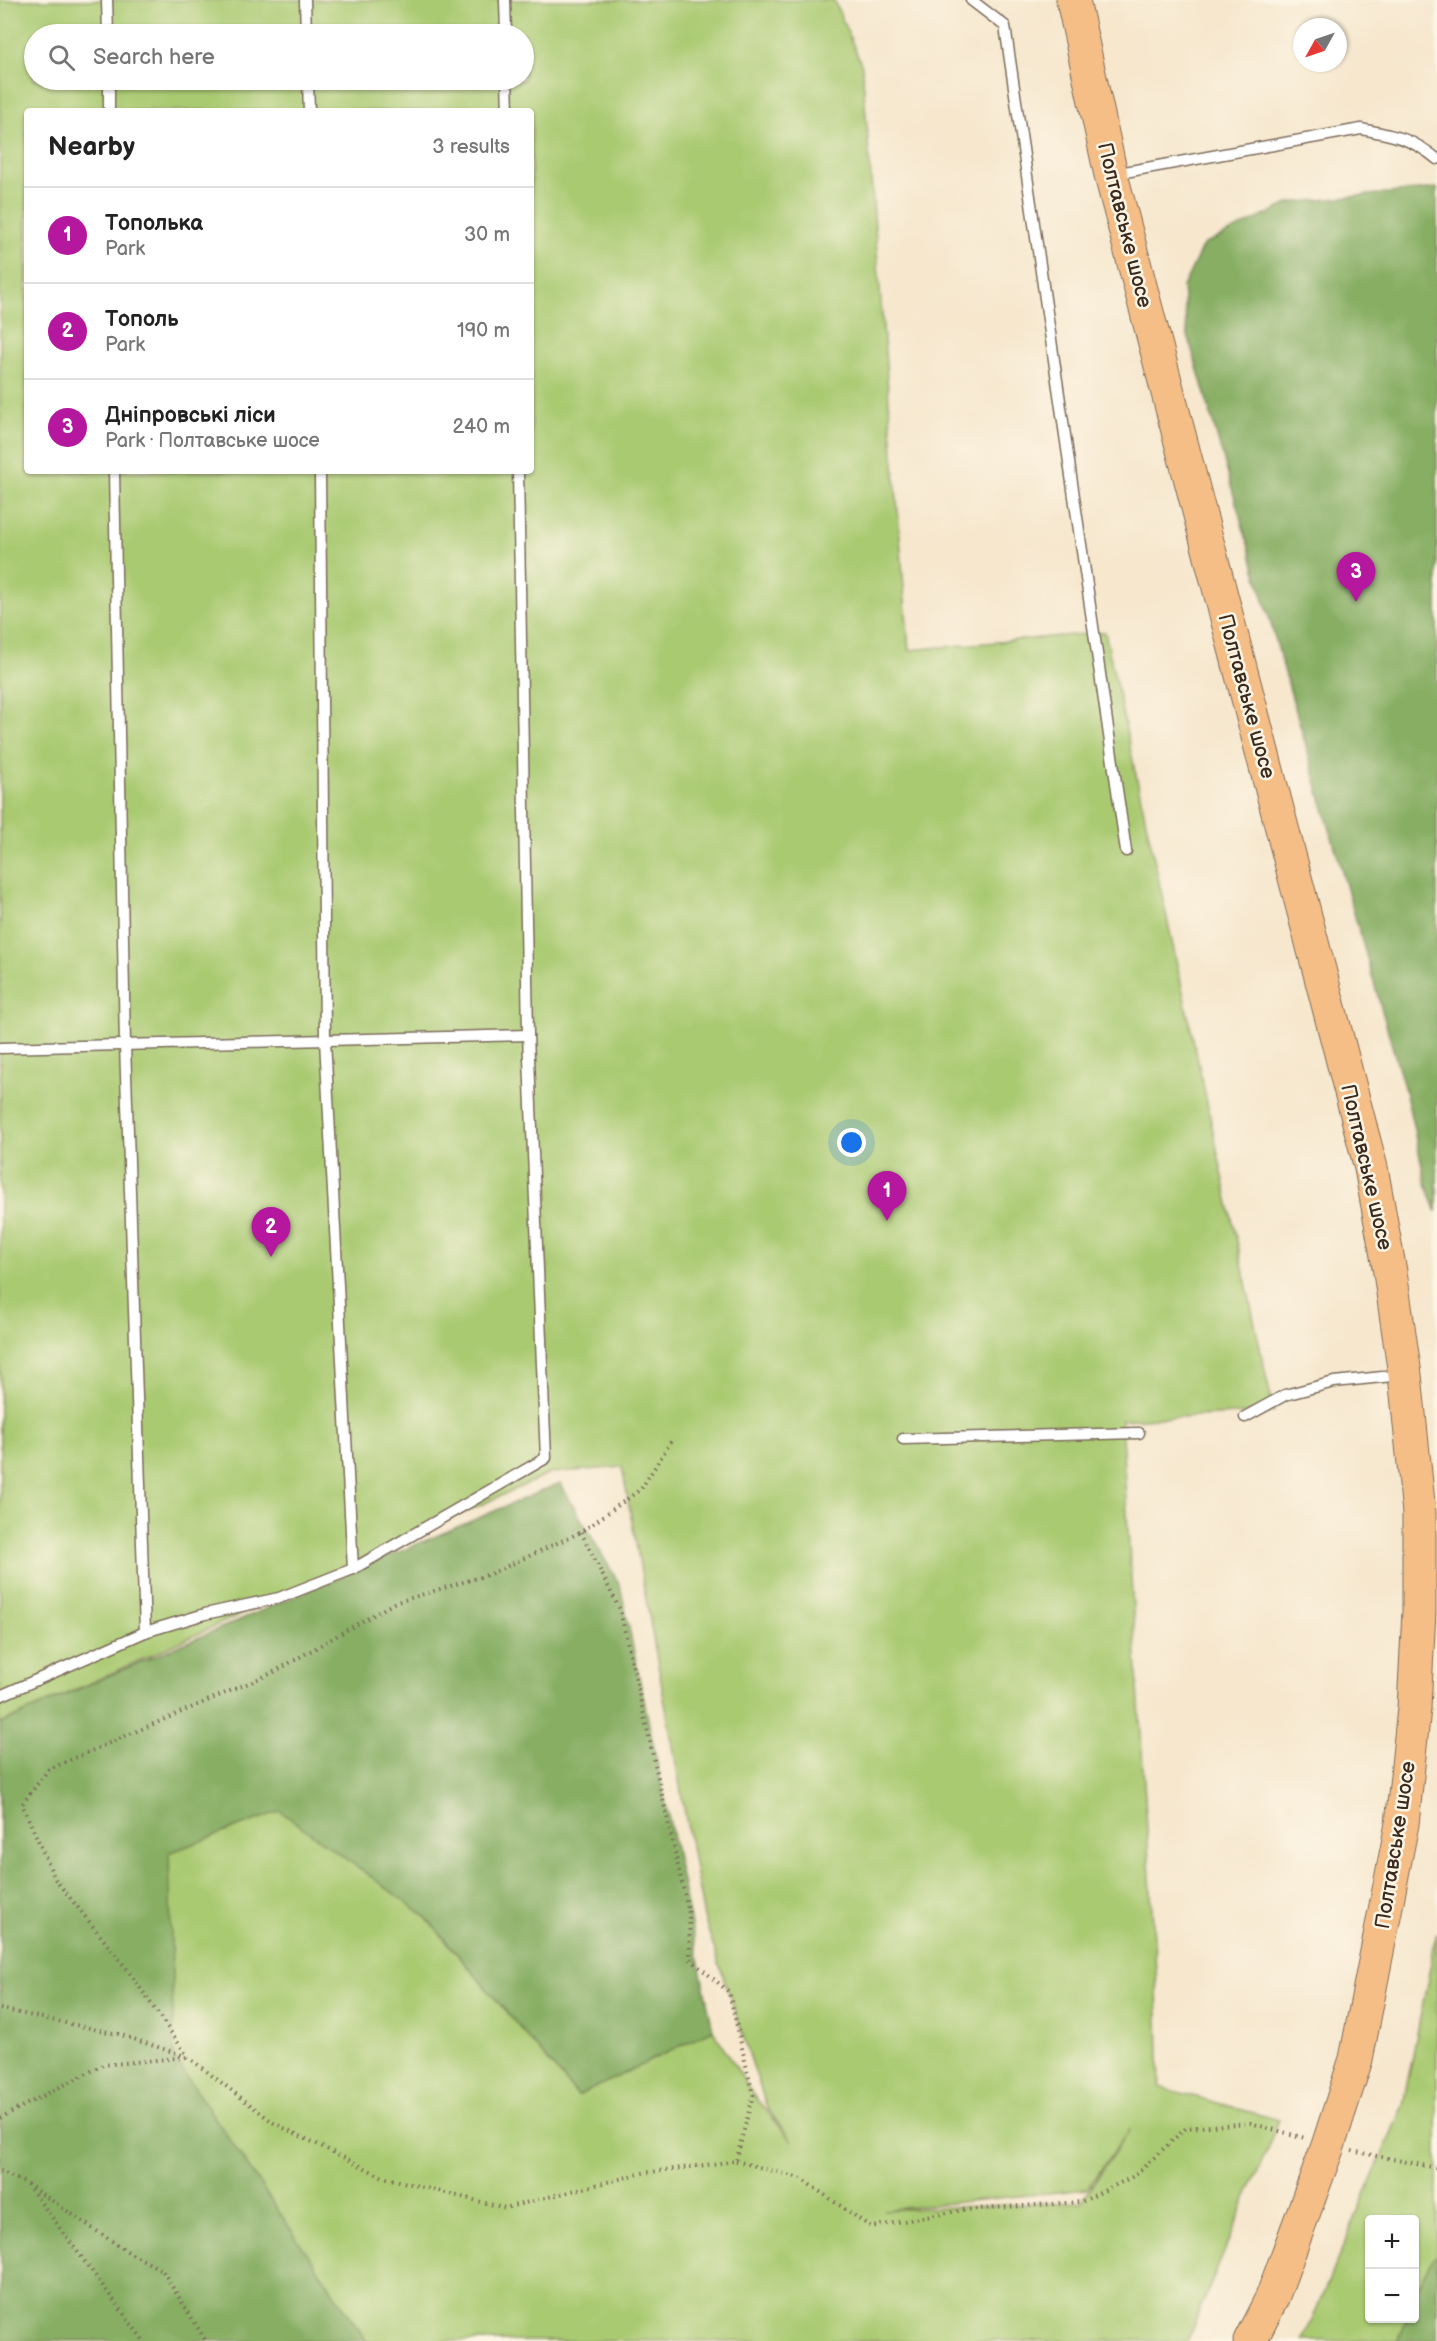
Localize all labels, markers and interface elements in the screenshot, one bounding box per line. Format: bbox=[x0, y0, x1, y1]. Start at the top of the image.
north arrow bbox=[1293, 18, 1347, 72]
search box bbox=[24, 24, 534, 90]
icon: search bbox=[45, 41, 78, 74]
text: Search here bbox=[93, 44, 215, 71]
text: Nearby bbox=[48, 132, 135, 163]
text: 3 results bbox=[432, 135, 510, 159]
street label: Полтавське шосе bbox=[1092, 140, 1157, 311]
text: Тополька bbox=[105, 210, 203, 237]
text: 1 bbox=[63, 223, 72, 247]
text: 30 m bbox=[464, 223, 510, 247]
text: Park bbox=[105, 237, 145, 261]
text: Тополь bbox=[105, 306, 179, 333]
text: 2 bbox=[62, 319, 73, 343]
text: 190 m bbox=[457, 319, 510, 343]
text: Park bbox=[105, 333, 145, 357]
text: Дніпровські ліси bbox=[105, 402, 276, 429]
text: 3 bbox=[62, 415, 73, 439]
text: 240 m bbox=[453, 415, 510, 439]
text: Park · Полтавське шосе bbox=[105, 429, 320, 453]
pin: 3 bbox=[1336, 552, 1376, 602]
street label: Полтавське шосе bbox=[1212, 611, 1281, 782]
street label: Полтавське шосе bbox=[1335, 1082, 1398, 1253]
your location bbox=[837, 1128, 866, 1157]
pin: 1 bbox=[868, 1172, 906, 1221]
pin: 2 bbox=[252, 1208, 290, 1257]
street label: Полтавське шосе bbox=[1370, 1759, 1421, 1931]
map controls bbox=[1365, 2215, 1419, 2323]
button: + bbox=[1365, 2215, 1419, 2269]
button: − bbox=[1365, 2269, 1419, 2323]

